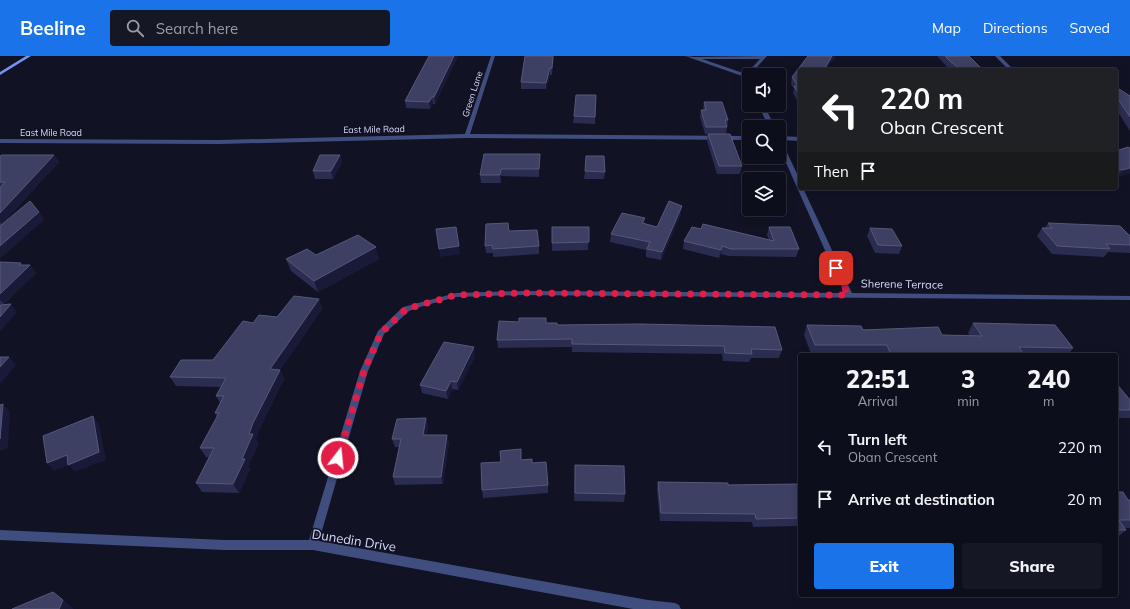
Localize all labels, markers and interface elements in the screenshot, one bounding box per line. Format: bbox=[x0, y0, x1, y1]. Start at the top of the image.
search box bbox=[110, 10, 390, 46]
text: Beeline bbox=[20, 16, 86, 40]
icon: search bbox=[124, 17, 146, 39]
text: Search here bbox=[156, 19, 238, 38]
text: Map bbox=[932, 19, 961, 37]
text: Directions bbox=[983, 19, 1048, 37]
text: Saved bbox=[1070, 19, 1110, 37]
map controls bbox=[742, 68, 786, 216]
button: sound bbox=[742, 68, 786, 112]
street label: Green Lane bbox=[459, 70, 485, 118]
text: 220 m bbox=[880, 81, 963, 116]
icon: left bbox=[814, 84, 866, 136]
text: Oban Crescent bbox=[880, 116, 1004, 139]
button: search bbox=[742, 120, 786, 164]
street label: East Mile Road bbox=[343, 123, 405, 135]
street label: East Mile Road bbox=[20, 127, 82, 138]
icon: arrive bbox=[857, 160, 879, 182]
text: Then bbox=[814, 162, 849, 181]
button: layers bbox=[742, 172, 786, 216]
pin bbox=[819, 251, 853, 285]
icon: arrive bbox=[825, 257, 847, 279]
street label: Sherene Terrace bbox=[861, 276, 943, 292]
text: 22:51 bbox=[846, 364, 910, 394]
text: 3 bbox=[961, 364, 976, 394]
text: 240 bbox=[1027, 364, 1070, 394]
text: Arrival bbox=[858, 393, 898, 409]
text: min bbox=[957, 393, 979, 409]
text: m bbox=[1043, 393, 1054, 409]
text: Turn left bbox=[848, 430, 907, 449]
icon: left bbox=[814, 436, 836, 458]
position arrow bbox=[317, 437, 359, 479]
text: 220 m bbox=[1058, 438, 1102, 457]
text: Oban Crescent bbox=[848, 449, 937, 465]
icon: arrive bbox=[814, 488, 836, 510]
text: Arrive at destination bbox=[848, 490, 995, 509]
text: 20 m bbox=[1067, 490, 1102, 509]
street label: Dunedin Drive bbox=[311, 525, 397, 555]
button: Exit bbox=[814, 543, 954, 589]
button: Share bbox=[962, 543, 1102, 589]

